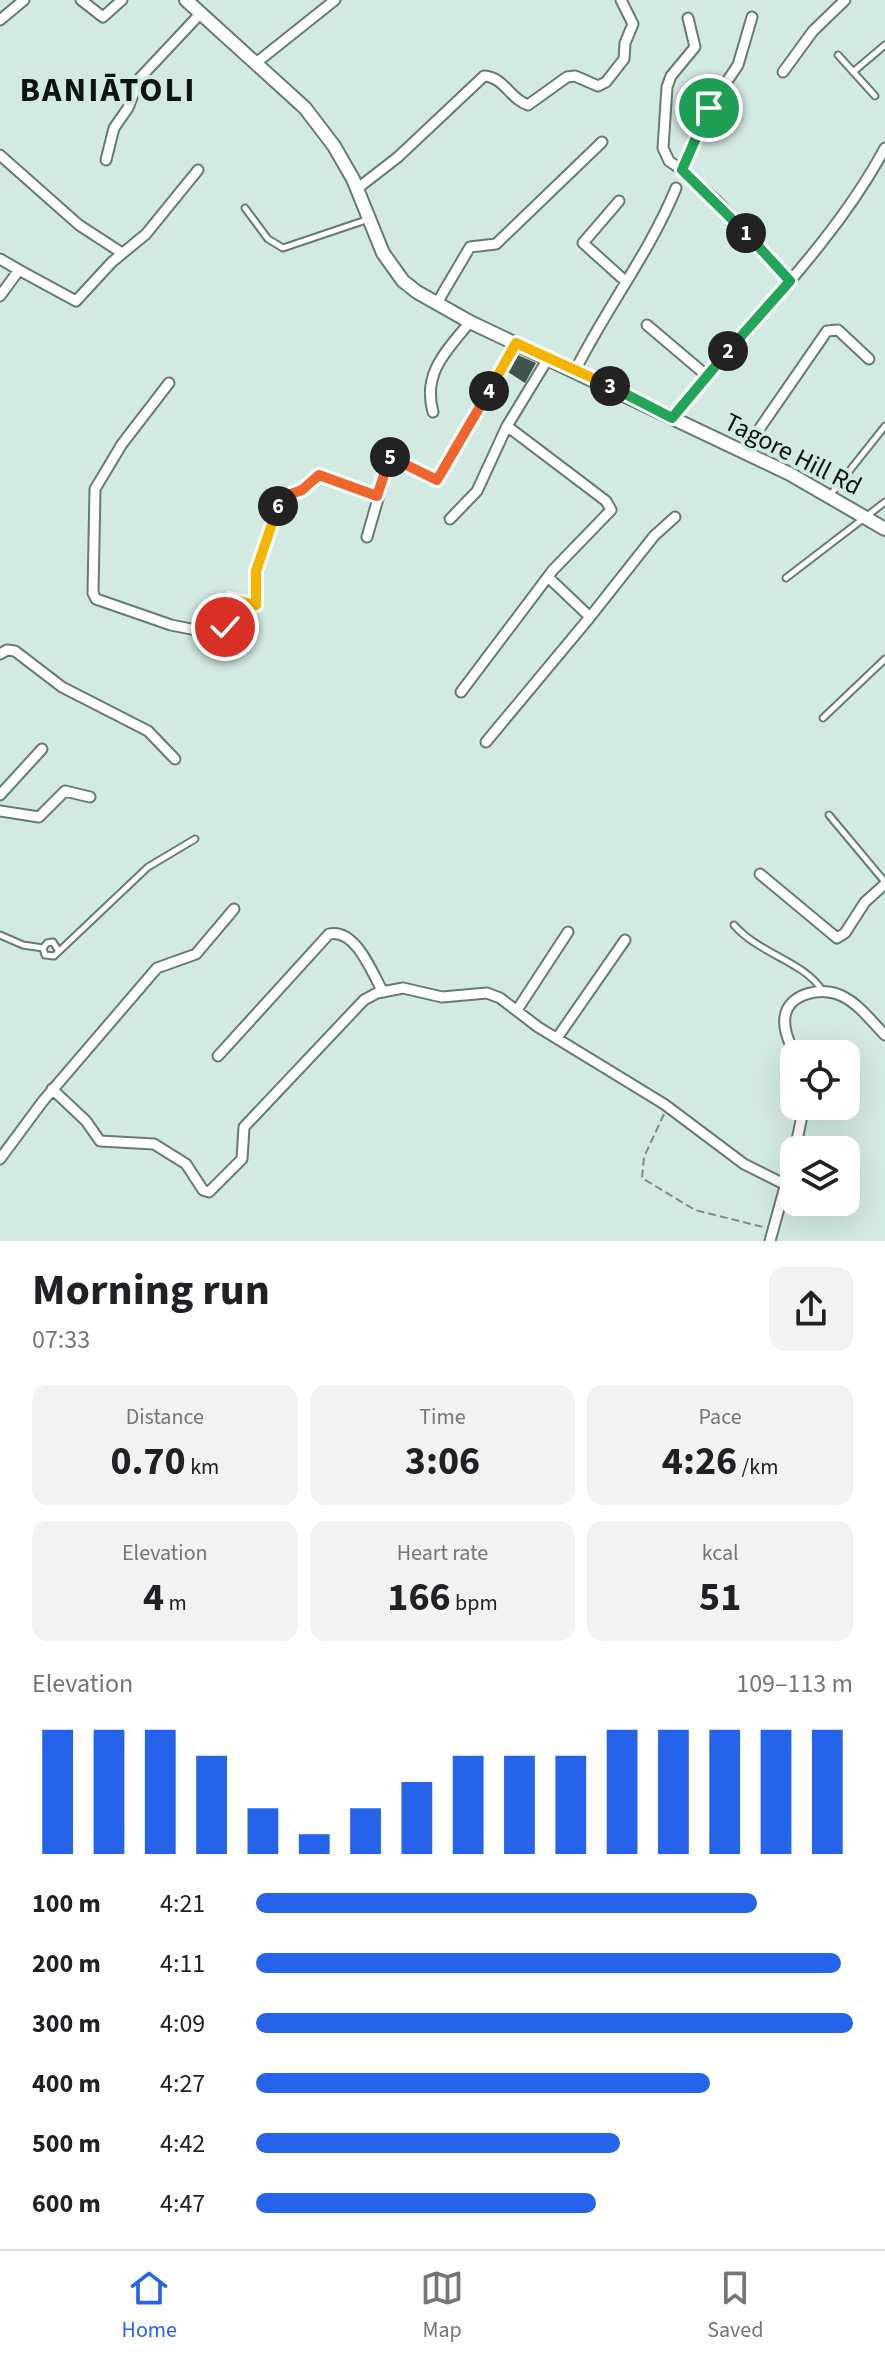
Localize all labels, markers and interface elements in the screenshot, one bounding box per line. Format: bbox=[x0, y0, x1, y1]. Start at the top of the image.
district label: BANIĀTOLI bbox=[20, 66, 196, 115]
pin bbox=[675, 74, 743, 142]
icon: arrive bbox=[687, 86, 731, 130]
pin: 1 bbox=[726, 213, 766, 253]
text: 1 bbox=[740, 217, 752, 249]
pin: 2 bbox=[708, 331, 748, 371]
text: 2 bbox=[722, 335, 734, 367]
pin: 3 bbox=[590, 366, 630, 406]
text: 3 bbox=[604, 370, 616, 402]
pin: 4 bbox=[469, 371, 509, 411]
text: 4 bbox=[483, 375, 495, 407]
street label: Tagore Hill Rd bbox=[718, 404, 868, 504]
pin: 5 bbox=[370, 437, 410, 477]
text: 5 bbox=[384, 441, 396, 473]
pin: 6 bbox=[258, 486, 298, 526]
text: 6 bbox=[272, 490, 284, 522]
pin bbox=[191, 593, 259, 661]
icon: check bbox=[203, 605, 247, 649]
map controls bbox=[780, 1040, 860, 1216]
button: locate bbox=[780, 1040, 860, 1120]
button: layers bbox=[780, 1136, 860, 1216]
text: Morning run bbox=[32, 1259, 270, 1322]
button: share bbox=[769, 1267, 853, 1351]
text: 07:33 bbox=[32, 1321, 90, 1358]
text: Distance bbox=[126, 1401, 204, 1433]
text: Time bbox=[419, 1401, 466, 1433]
text: Pace bbox=[699, 1401, 742, 1433]
text: 0.70 bbox=[110, 1433, 186, 1490]
text: 3:06 bbox=[405, 1433, 480, 1490]
text: 4:26 bbox=[662, 1433, 737, 1490]
text: km bbox=[186, 1451, 219, 1483]
text: /km bbox=[737, 1451, 778, 1483]
text: Elevation bbox=[122, 1537, 208, 1569]
text: Heart rate bbox=[397, 1537, 488, 1569]
text: kcal bbox=[702, 1537, 739, 1569]
text: 4 bbox=[143, 1569, 164, 1626]
text: 166 bbox=[387, 1569, 451, 1626]
text: 51 bbox=[699, 1569, 741, 1626]
text: m bbox=[164, 1587, 187, 1619]
text: bpm bbox=[451, 1587, 498, 1619]
text: Elevation bbox=[32, 1665, 133, 1702]
text: 109–113 m bbox=[736, 1665, 853, 1702]
text: 100 m bbox=[32, 1885, 101, 1922]
text: 4:21 bbox=[160, 1885, 205, 1922]
text: 200 m bbox=[32, 1945, 101, 1982]
text: 4:11 bbox=[160, 1945, 205, 1982]
text: 300 m bbox=[32, 2005, 101, 2042]
text: 4:09 bbox=[160, 2005, 205, 2042]
text: 400 m bbox=[32, 2065, 101, 2102]
text: 4:27 bbox=[160, 2065, 205, 2102]
text: 500 m bbox=[32, 2125, 101, 2162]
text: 4:42 bbox=[160, 2125, 205, 2162]
text: 600 m bbox=[32, 2185, 101, 2222]
text: 4:47 bbox=[160, 2185, 205, 2222]
tab: Home bbox=[122, 2266, 177, 2346]
tab: Map bbox=[420, 2266, 464, 2346]
tab: Saved bbox=[707, 2266, 763, 2346]

